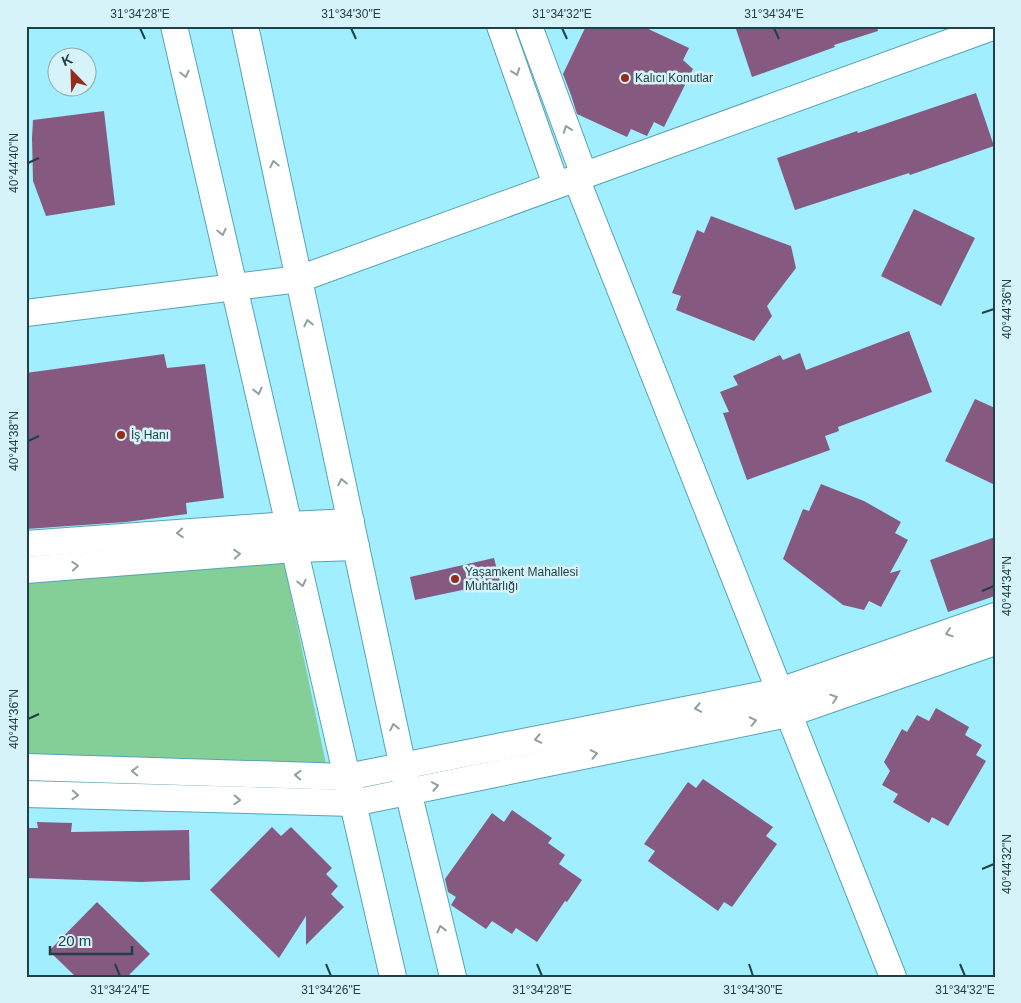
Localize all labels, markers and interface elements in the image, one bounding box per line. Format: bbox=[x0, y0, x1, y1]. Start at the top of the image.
text: 31°34'28"E bbox=[110, 7, 170, 21]
text: 31°34'30"E bbox=[321, 7, 381, 21]
text: 31°34'32"E bbox=[532, 7, 592, 21]
text: 31°34'34"E bbox=[744, 7, 804, 21]
north arrow bbox=[48, 48, 98, 98]
text: K bbox=[59, 51, 75, 69]
one-way arrow bbox=[510, 67, 520, 76]
one-way arrow bbox=[179, 69, 190, 78]
place label: Kalıcı Konutlar bbox=[635, 71, 713, 85]
marker: Kalıcı Konutlar bbox=[619, 72, 631, 84]
one-way arrow bbox=[563, 125, 573, 134]
text: 40°44'40"N bbox=[7, 133, 21, 193]
one-way arrow bbox=[270, 160, 280, 169]
one-way arrow bbox=[216, 228, 226, 237]
text: 40°44'36"N bbox=[1000, 279, 1014, 339]
one-way arrow bbox=[303, 319, 314, 327]
one-way arrow bbox=[252, 386, 263, 395]
text: 40°44'38"N bbox=[7, 411, 21, 471]
place label: İş Hanı bbox=[131, 428, 169, 442]
marker: İş Hanı bbox=[115, 429, 127, 441]
one-way arrow bbox=[337, 478, 348, 486]
one-way arrow bbox=[175, 527, 183, 538]
one-way arrow bbox=[233, 548, 241, 559]
text: 40°44'34"N bbox=[1000, 556, 1014, 616]
one-way arrow bbox=[71, 561, 79, 572]
place label: Yaşamkent Mahallesi Muhtarlığı bbox=[465, 565, 578, 593]
marker: Yaşamkent Mahallesi Muhtarlığı bbox=[449, 573, 461, 585]
one-way arrow bbox=[296, 579, 307, 587]
one-way arrow bbox=[945, 627, 953, 637]
text: 40°44'36"N bbox=[7, 689, 21, 749]
one-way arrow bbox=[830, 694, 838, 704]
one-way arrow bbox=[693, 702, 702, 712]
one-way arrow bbox=[749, 716, 758, 727]
one-way arrow bbox=[389, 722, 400, 731]
one-way arrow bbox=[534, 733, 543, 744]
one-way arrow bbox=[589, 749, 598, 759]
one-way arrow bbox=[131, 765, 139, 776]
one-way arrow bbox=[294, 770, 302, 781]
one-way arrow bbox=[430, 781, 439, 792]
one-way arrow bbox=[72, 790, 79, 800]
one-way arrow bbox=[234, 794, 242, 805]
text: 40°44'32"N bbox=[1000, 834, 1014, 894]
scale bar bbox=[50, 923, 132, 955]
one-way arrow bbox=[436, 925, 447, 934]
text: 20 m bbox=[58, 932, 91, 949]
text: 31°34'24"E bbox=[90, 983, 150, 997]
text: 31°34'26"E bbox=[301, 983, 361, 997]
text: 31°34'28"E bbox=[512, 983, 572, 997]
text: 31°34'30"E bbox=[723, 983, 783, 997]
text: 31°34'32"E bbox=[935, 983, 995, 997]

